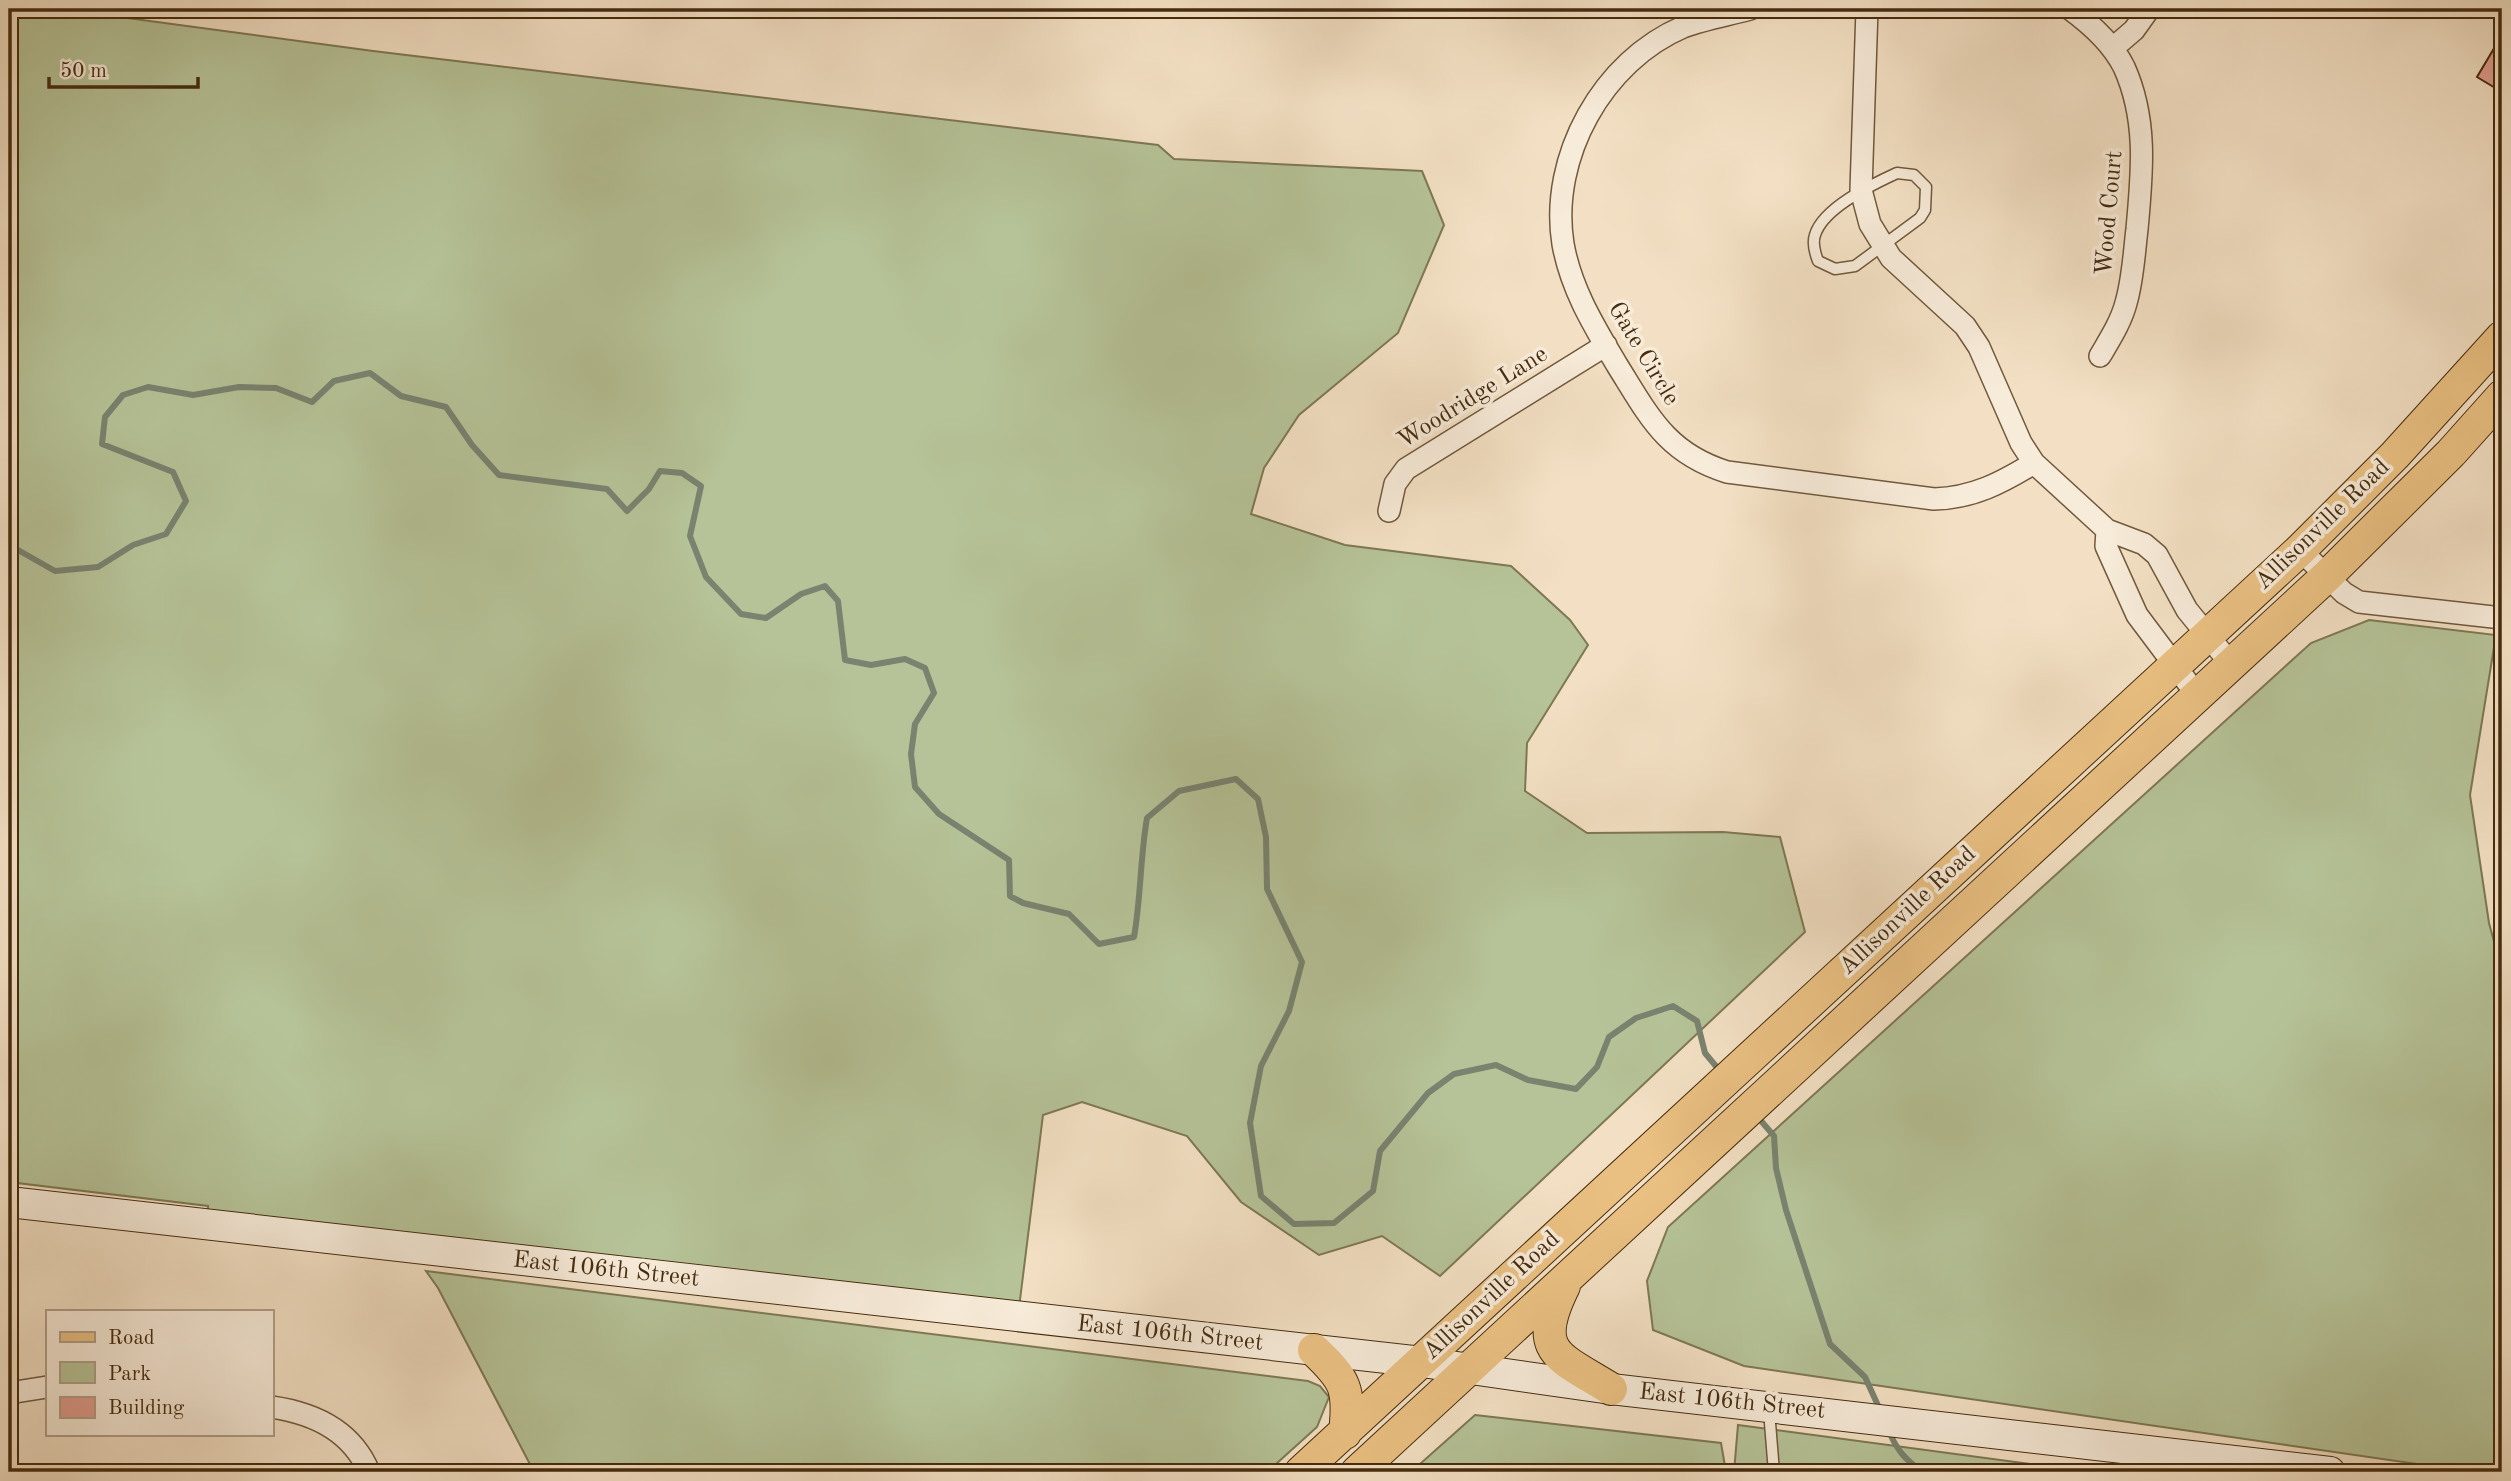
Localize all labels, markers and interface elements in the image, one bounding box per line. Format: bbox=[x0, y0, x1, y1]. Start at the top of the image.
scale bar bbox=[49, 46, 198, 90]
text: 50 m bbox=[60, 61, 107, 82]
street label: Wood Court bbox=[2093, 149, 2127, 277]
street label: Gate Circle bbox=[1603, 298, 1683, 410]
street label: Woodridge Lane bbox=[1394, 342, 1552, 454]
street label: Allisonville Road bbox=[2251, 455, 2395, 595]
street label: Allisonville Road bbox=[1835, 842, 1981, 980]
street label: Allisonville Road bbox=[1419, 1227, 1565, 1365]
street label: East 106th Street bbox=[512, 1248, 700, 1292]
legend bbox=[46, 1310, 273, 1436]
street label: East 106th Street bbox=[1076, 1312, 1264, 1356]
text: Road bbox=[108, 1328, 155, 1349]
text: Park bbox=[108, 1364, 151, 1385]
street label: East 106th Street bbox=[1638, 1380, 1826, 1424]
text: Building bbox=[108, 1398, 185, 1419]

